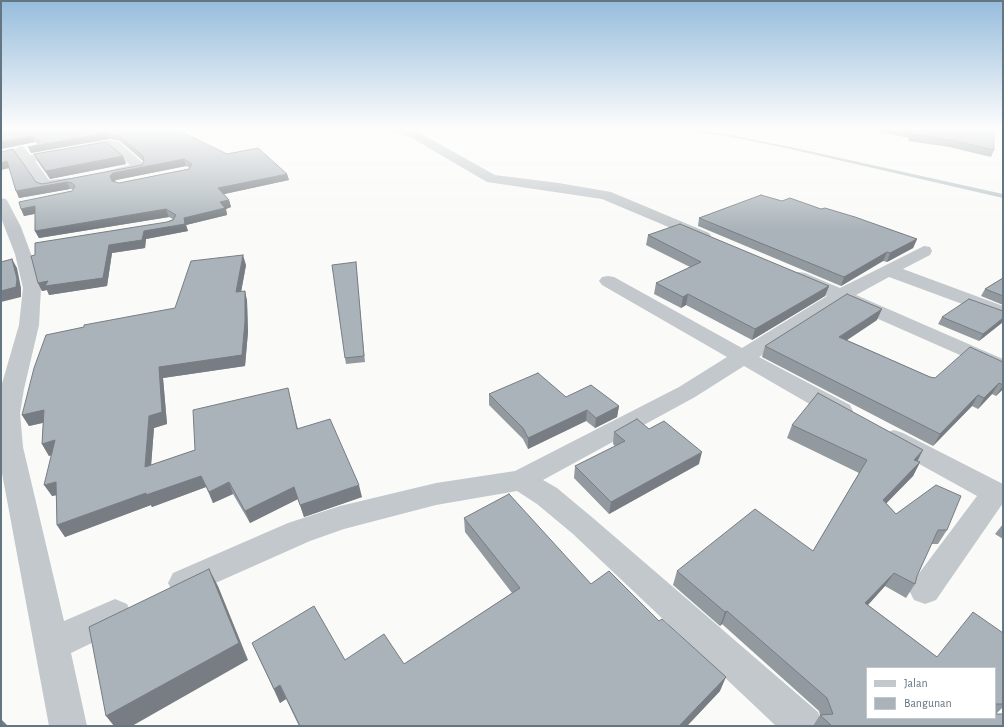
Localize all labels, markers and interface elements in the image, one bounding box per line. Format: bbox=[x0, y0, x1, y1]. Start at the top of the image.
legend bbox=[866, 667, 996, 719]
text: Jalan bbox=[904, 677, 928, 689]
text: Bangunan bbox=[904, 697, 952, 709]

